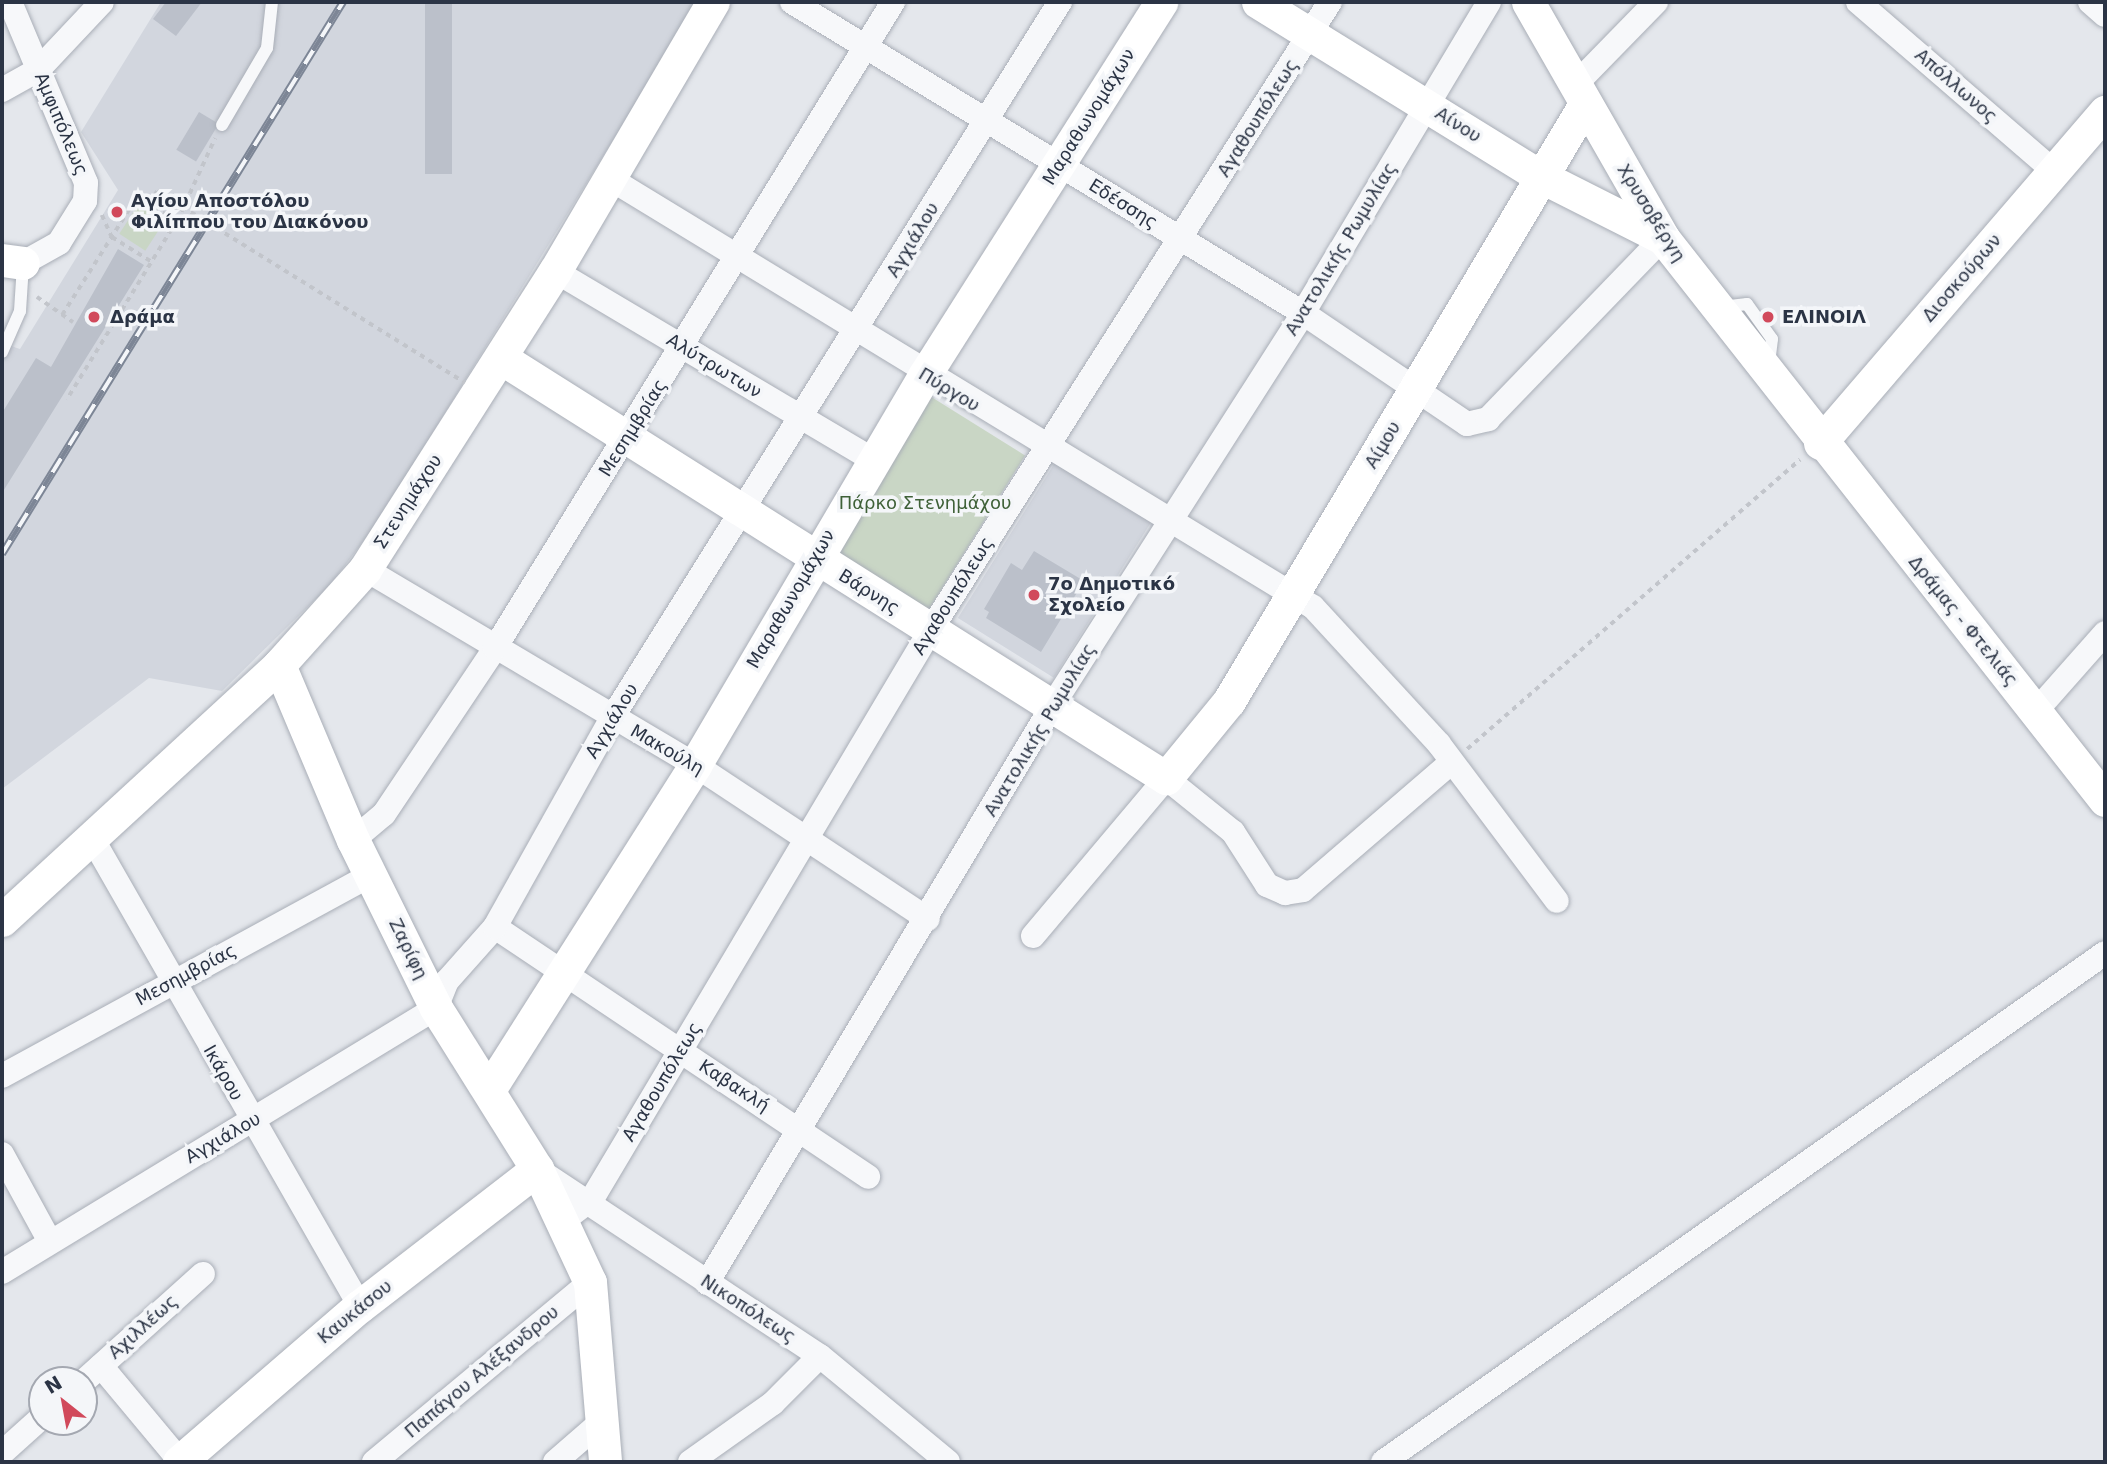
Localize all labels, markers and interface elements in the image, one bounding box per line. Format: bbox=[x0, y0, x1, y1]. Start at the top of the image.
street label: Απόλλωνος bbox=[1910, 44, 2002, 128]
street label: Μαραθωνομάχων bbox=[1038, 45, 1140, 189]
street label: Αγαθουπόλεως bbox=[1213, 55, 1303, 181]
street label: Αμφιπόλεως bbox=[30, 69, 92, 179]
street label: Αίνου bbox=[1431, 103, 1485, 147]
street label: Ανατολικής Ρωμυλίας bbox=[1281, 159, 1401, 339]
street label: Χρυσοβέργη bbox=[1612, 160, 1690, 266]
street label: Εδέσσης bbox=[1085, 174, 1161, 234]
place label: Αγίου Αποστόλου Φιλίππου του Διακόνου bbox=[131, 191, 369, 234]
street label: Αγχιάλου bbox=[882, 199, 944, 281]
marker: Αγίου Αποστόλου Φιλίππου του Διακόνου bbox=[109, 204, 125, 220]
street label: Διοσκούρων bbox=[1918, 230, 2006, 326]
place label: Δράμα bbox=[110, 306, 175, 328]
place label: ΕΛΙΝΟΙΛ bbox=[1782, 306, 1866, 328]
marker: Δράμα bbox=[84, 307, 104, 327]
marker: ΕΛΙΝΟΙΛ bbox=[1760, 309, 1776, 325]
street label: Αλύτρωτων bbox=[663, 329, 765, 403]
street label: Πύργου bbox=[915, 363, 983, 417]
street label: Μεσημβρίας bbox=[594, 375, 672, 481]
street label: Αίμου bbox=[1361, 417, 1405, 473]
street label: Στενημάχου bbox=[369, 451, 447, 553]
park label: Πάρκο Στενημάχου bbox=[839, 492, 1011, 514]
street label: Μαραθωνομάχων bbox=[742, 526, 840, 672]
street label: Αγαθουπόλεως bbox=[908, 533, 998, 659]
street label: Δράμας - Φτελιάς bbox=[1904, 552, 2022, 690]
street label: Βάρνης bbox=[835, 565, 903, 619]
place label: 7ο Δημοτικό Σχολείο bbox=[1048, 574, 1175, 616]
marker: 7ο Δημοτικό Σχολείο bbox=[1026, 587, 1042, 603]
street label: Ανατολικής Ρωμυλίας bbox=[980, 640, 1100, 820]
street label: Αγχιάλου bbox=[581, 680, 643, 762]
street label: Μακούλη bbox=[626, 720, 708, 780]
street label: Ζαρίφη bbox=[384, 915, 432, 983]
street label: Μεσημβρίας bbox=[132, 939, 240, 1011]
street label: Αγαθουπόλεως bbox=[618, 1019, 706, 1145]
street label: Ικάρου bbox=[198, 1041, 248, 1105]
street label: Καβακλή bbox=[695, 1055, 773, 1117]
street label: Αγχιάλου bbox=[181, 1108, 265, 1168]
street label: Νικοπόλεως bbox=[696, 1270, 800, 1348]
street label: Καυκάσου bbox=[313, 1275, 397, 1349]
street label: Αχιλλέως bbox=[104, 1290, 182, 1364]
street label: Παπάγου Αλέξανδρου bbox=[401, 1301, 563, 1443]
north arrow bbox=[28, 1366, 98, 1436]
text: N bbox=[41, 1371, 66, 1398]

